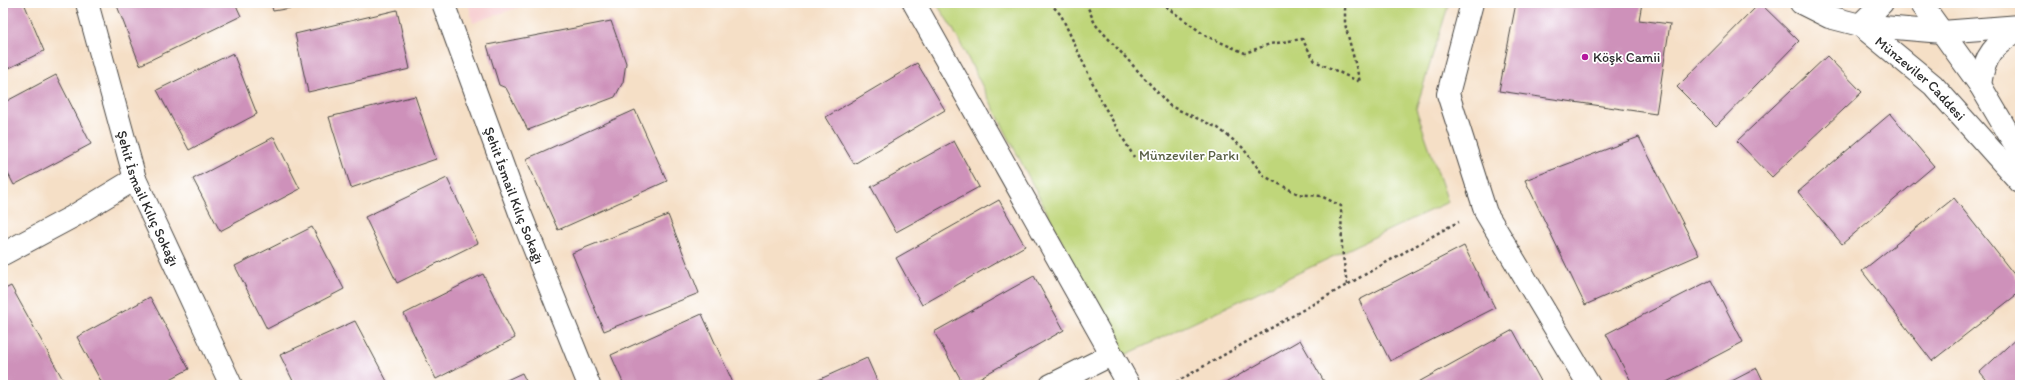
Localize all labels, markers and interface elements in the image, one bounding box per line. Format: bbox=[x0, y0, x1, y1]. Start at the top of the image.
street label: Münzeviler Caddesi bbox=[1871, 33, 1969, 124]
place label: Köşk Camii bbox=[1593, 49, 1660, 66]
marker: Köşk Camii bbox=[1580, 52, 1590, 62]
street label: Şehit İsmail Kılıç Sokağı bbox=[480, 125, 547, 266]
street label: Şehit İsmail Kılıç Sokağı bbox=[113, 129, 182, 269]
park label: Münzeviler Parkı bbox=[1139, 147, 1239, 164]

